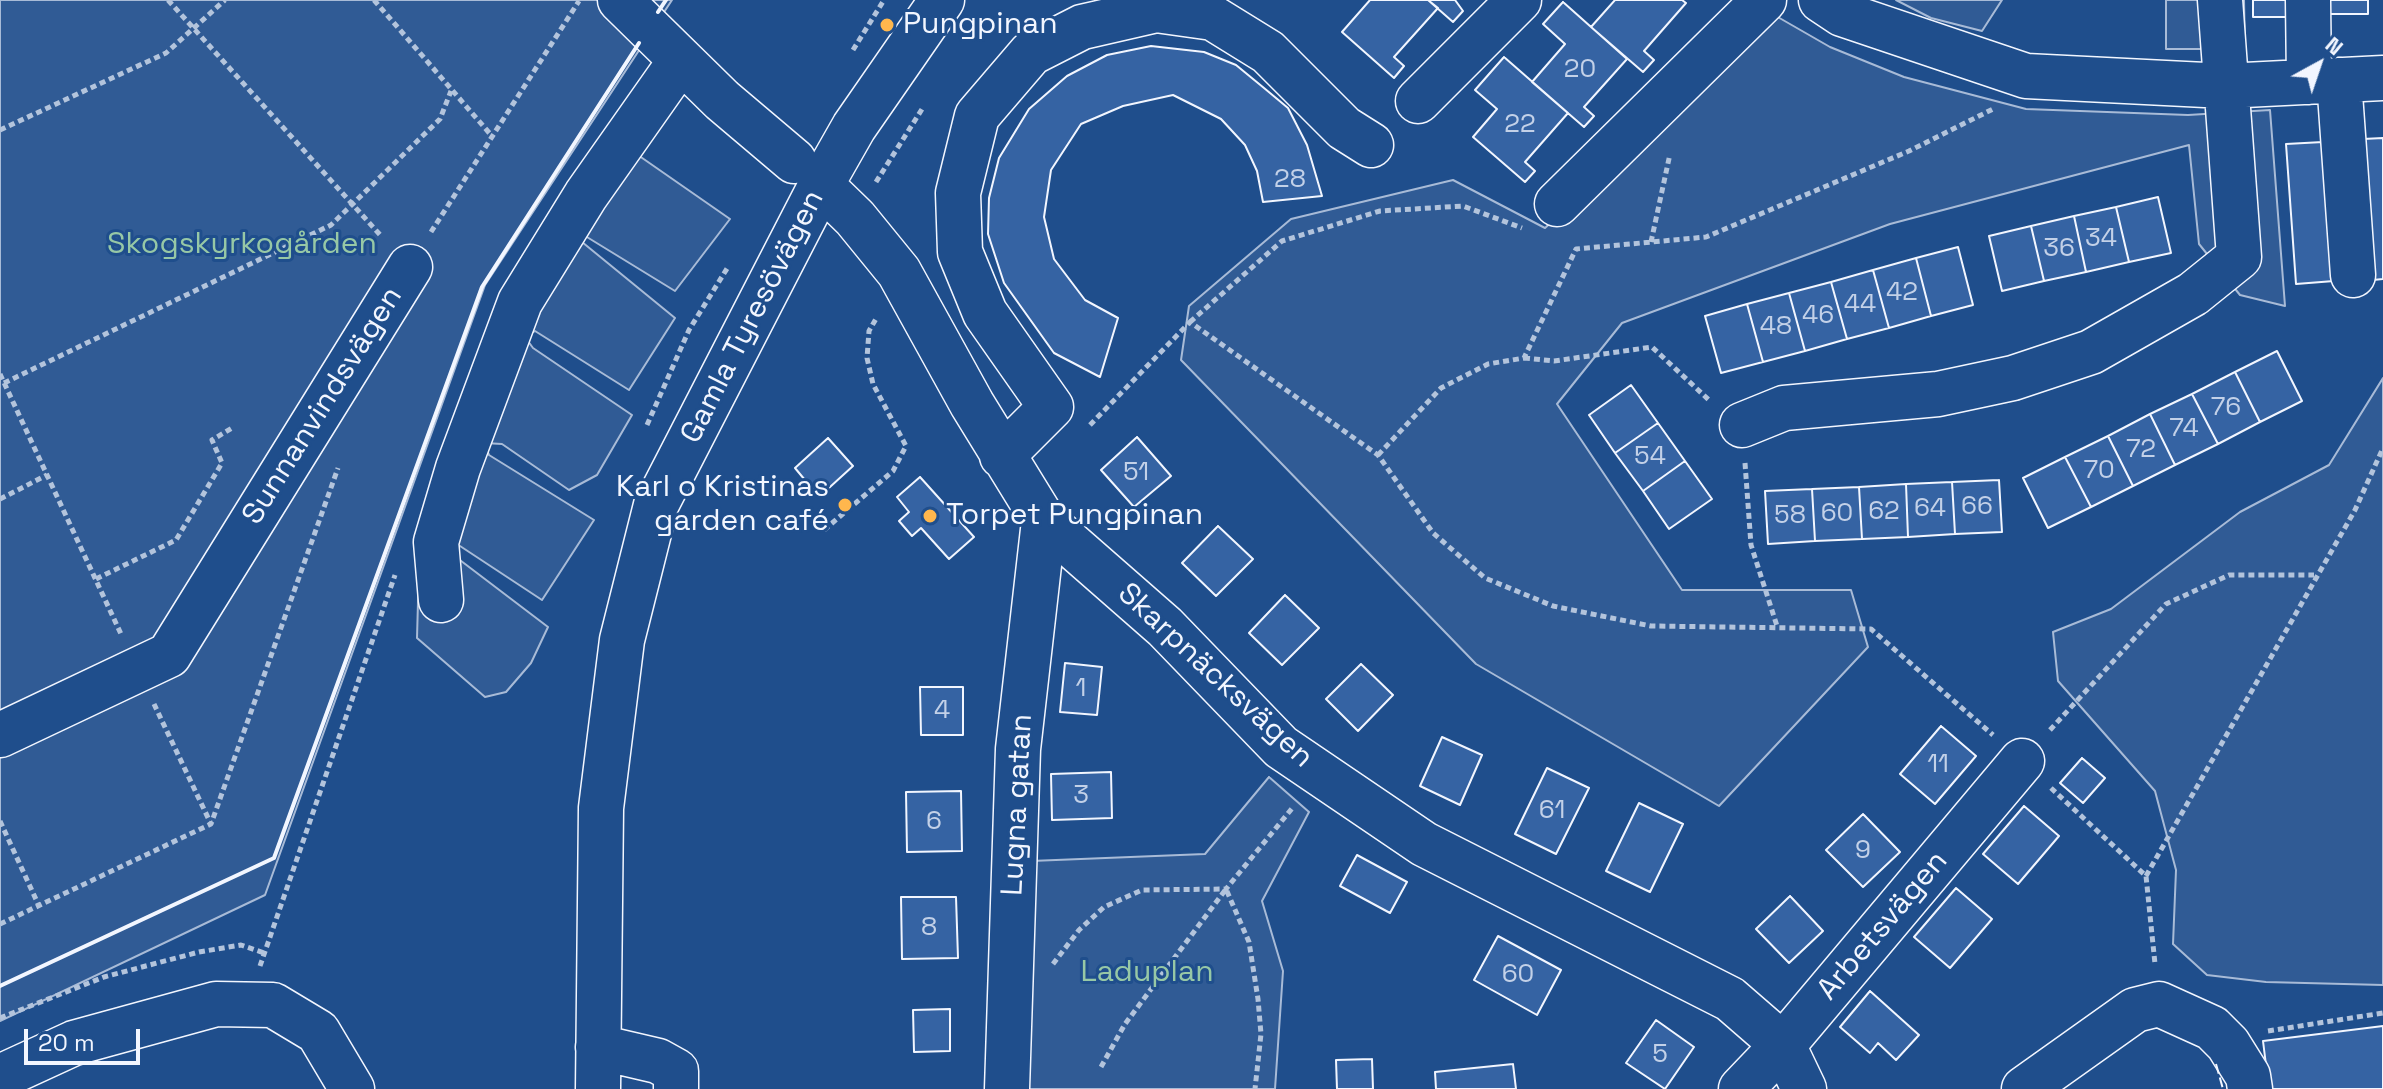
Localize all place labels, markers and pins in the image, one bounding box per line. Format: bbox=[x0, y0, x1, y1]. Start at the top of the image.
place label: Pungpinan bbox=[903, 7, 1058, 43]
marker: Pungpinan bbox=[878, 16, 896, 34]
place label: Karl o Kristinas garden café bbox=[616, 470, 829, 540]
marker: Karl o Kristinas garden café bbox=[836, 496, 854, 514]
place label: Torpet Pungpinan bbox=[946, 498, 1203, 534]
marker: Torpet Pungpinan bbox=[921, 507, 939, 525]

